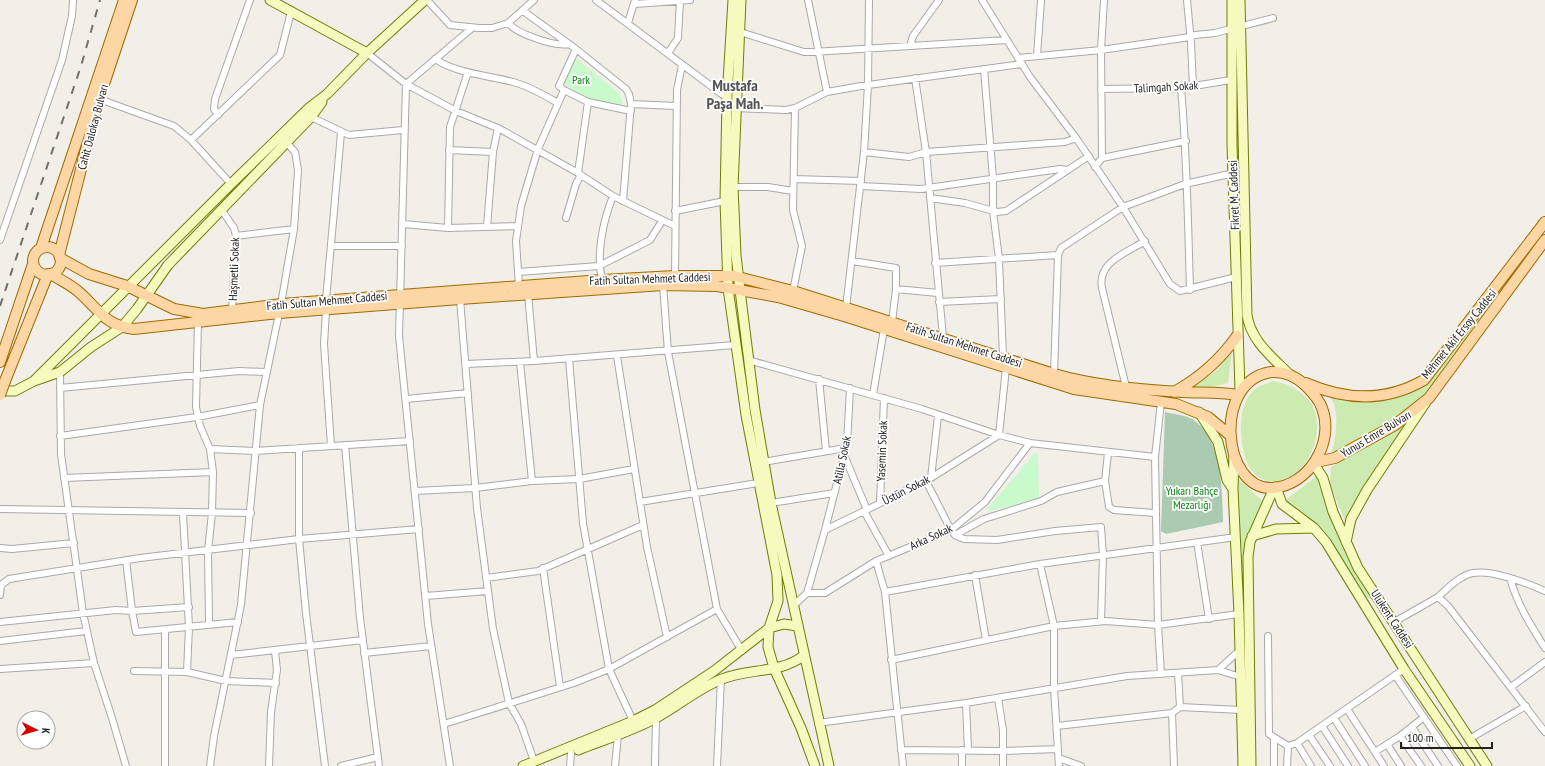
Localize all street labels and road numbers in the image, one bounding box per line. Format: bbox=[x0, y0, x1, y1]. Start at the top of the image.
street label: Talimgah Sokak bbox=[1133, 77, 1199, 96]
street label: Cahit Dalokay Bulvarı bbox=[74, 82, 111, 171]
street label: Fikret M. Caddesi bbox=[1225, 160, 1242, 230]
street label: Haşmetli Sokak bbox=[225, 237, 242, 301]
street label: Fatih Sultan Mehmet Caddesi bbox=[589, 269, 711, 288]
street label: Mehmet Akif Ersoy Caddesi bbox=[1418, 286, 1499, 382]
street label: Fatih Sultan Mehmet Caddesi bbox=[266, 288, 388, 313]
street label: Fatih Sultan Mehmet Caddesi bbox=[904, 319, 1024, 370]
street label: Yunus Emre Bulvarı bbox=[1338, 407, 1414, 461]
street label: Yasemin Sokak bbox=[873, 420, 890, 482]
street label: Atilla Sokak bbox=[829, 434, 854, 485]
street label: Üstün Sokak bbox=[880, 471, 932, 508]
street label: Arka Sokak bbox=[907, 520, 955, 553]
street label: Ulukent Caddesi bbox=[1368, 587, 1417, 651]

